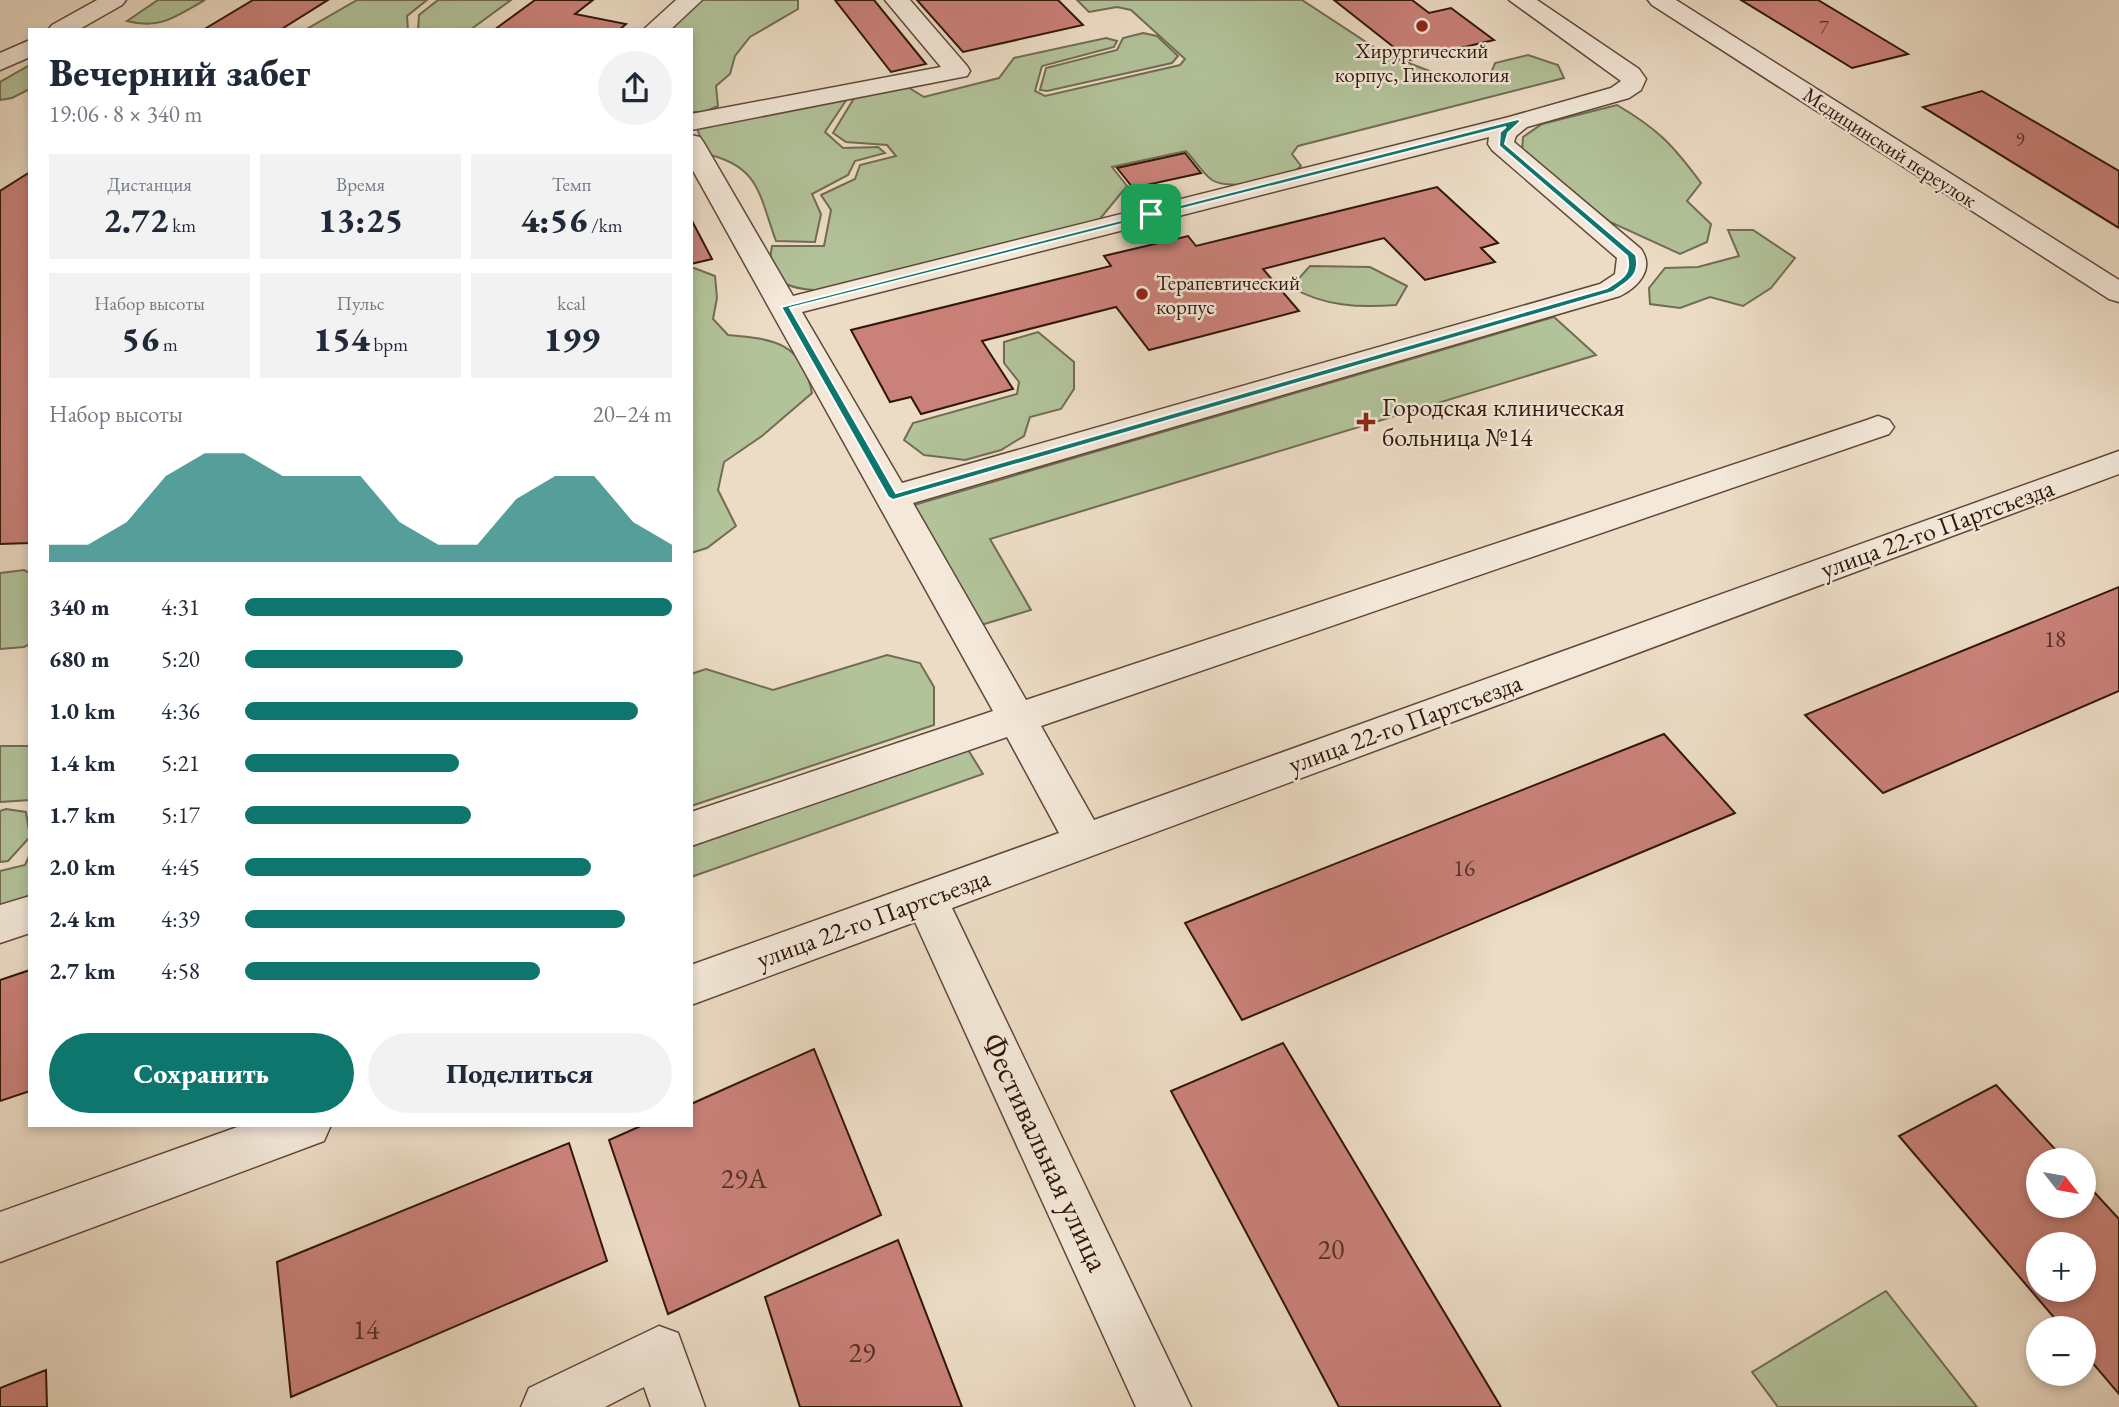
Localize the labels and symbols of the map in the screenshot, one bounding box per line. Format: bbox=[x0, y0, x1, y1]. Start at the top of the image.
house number: 7 bbox=[1819, 15, 1829, 40]
marker: Хирургический корпус, Гинекология bbox=[1414, 18, 1430, 34]
place label: Хирургический корпус, Гинекология bbox=[1335, 37, 1509, 88]
street label: Медицинский переулок bbox=[1798, 81, 1982, 213]
house number: 9 bbox=[2015, 127, 2025, 152]
pin bbox=[1121, 184, 1181, 244]
place label: Терапевтический корпус bbox=[1156, 269, 1300, 320]
marker: Терапевтический корпус bbox=[1134, 286, 1150, 302]
place label: Городская клиническая больница №14 bbox=[1382, 390, 1625, 454]
marker: Городская клиническая больница №14 bbox=[1356, 412, 1376, 432]
street label: улица 22-го Партсъезда bbox=[1816, 470, 2059, 586]
house number: 18 bbox=[2044, 624, 2066, 654]
street label: улица 22-го Партсъезда bbox=[1284, 665, 1527, 781]
house number: 16 bbox=[1453, 853, 1475, 883]
street label: улица 22-го Партсъезда bbox=[752, 860, 995, 976]
street label: Фестивальная улица bbox=[972, 1026, 1120, 1278]
north arrow bbox=[2026, 1148, 2096, 1218]
house number: 29А bbox=[721, 1160, 768, 1196]
house number: 20 bbox=[1318, 1231, 1344, 1267]
house number: 14 bbox=[353, 1311, 380, 1347]
house number: 29 bbox=[849, 1334, 875, 1370]

